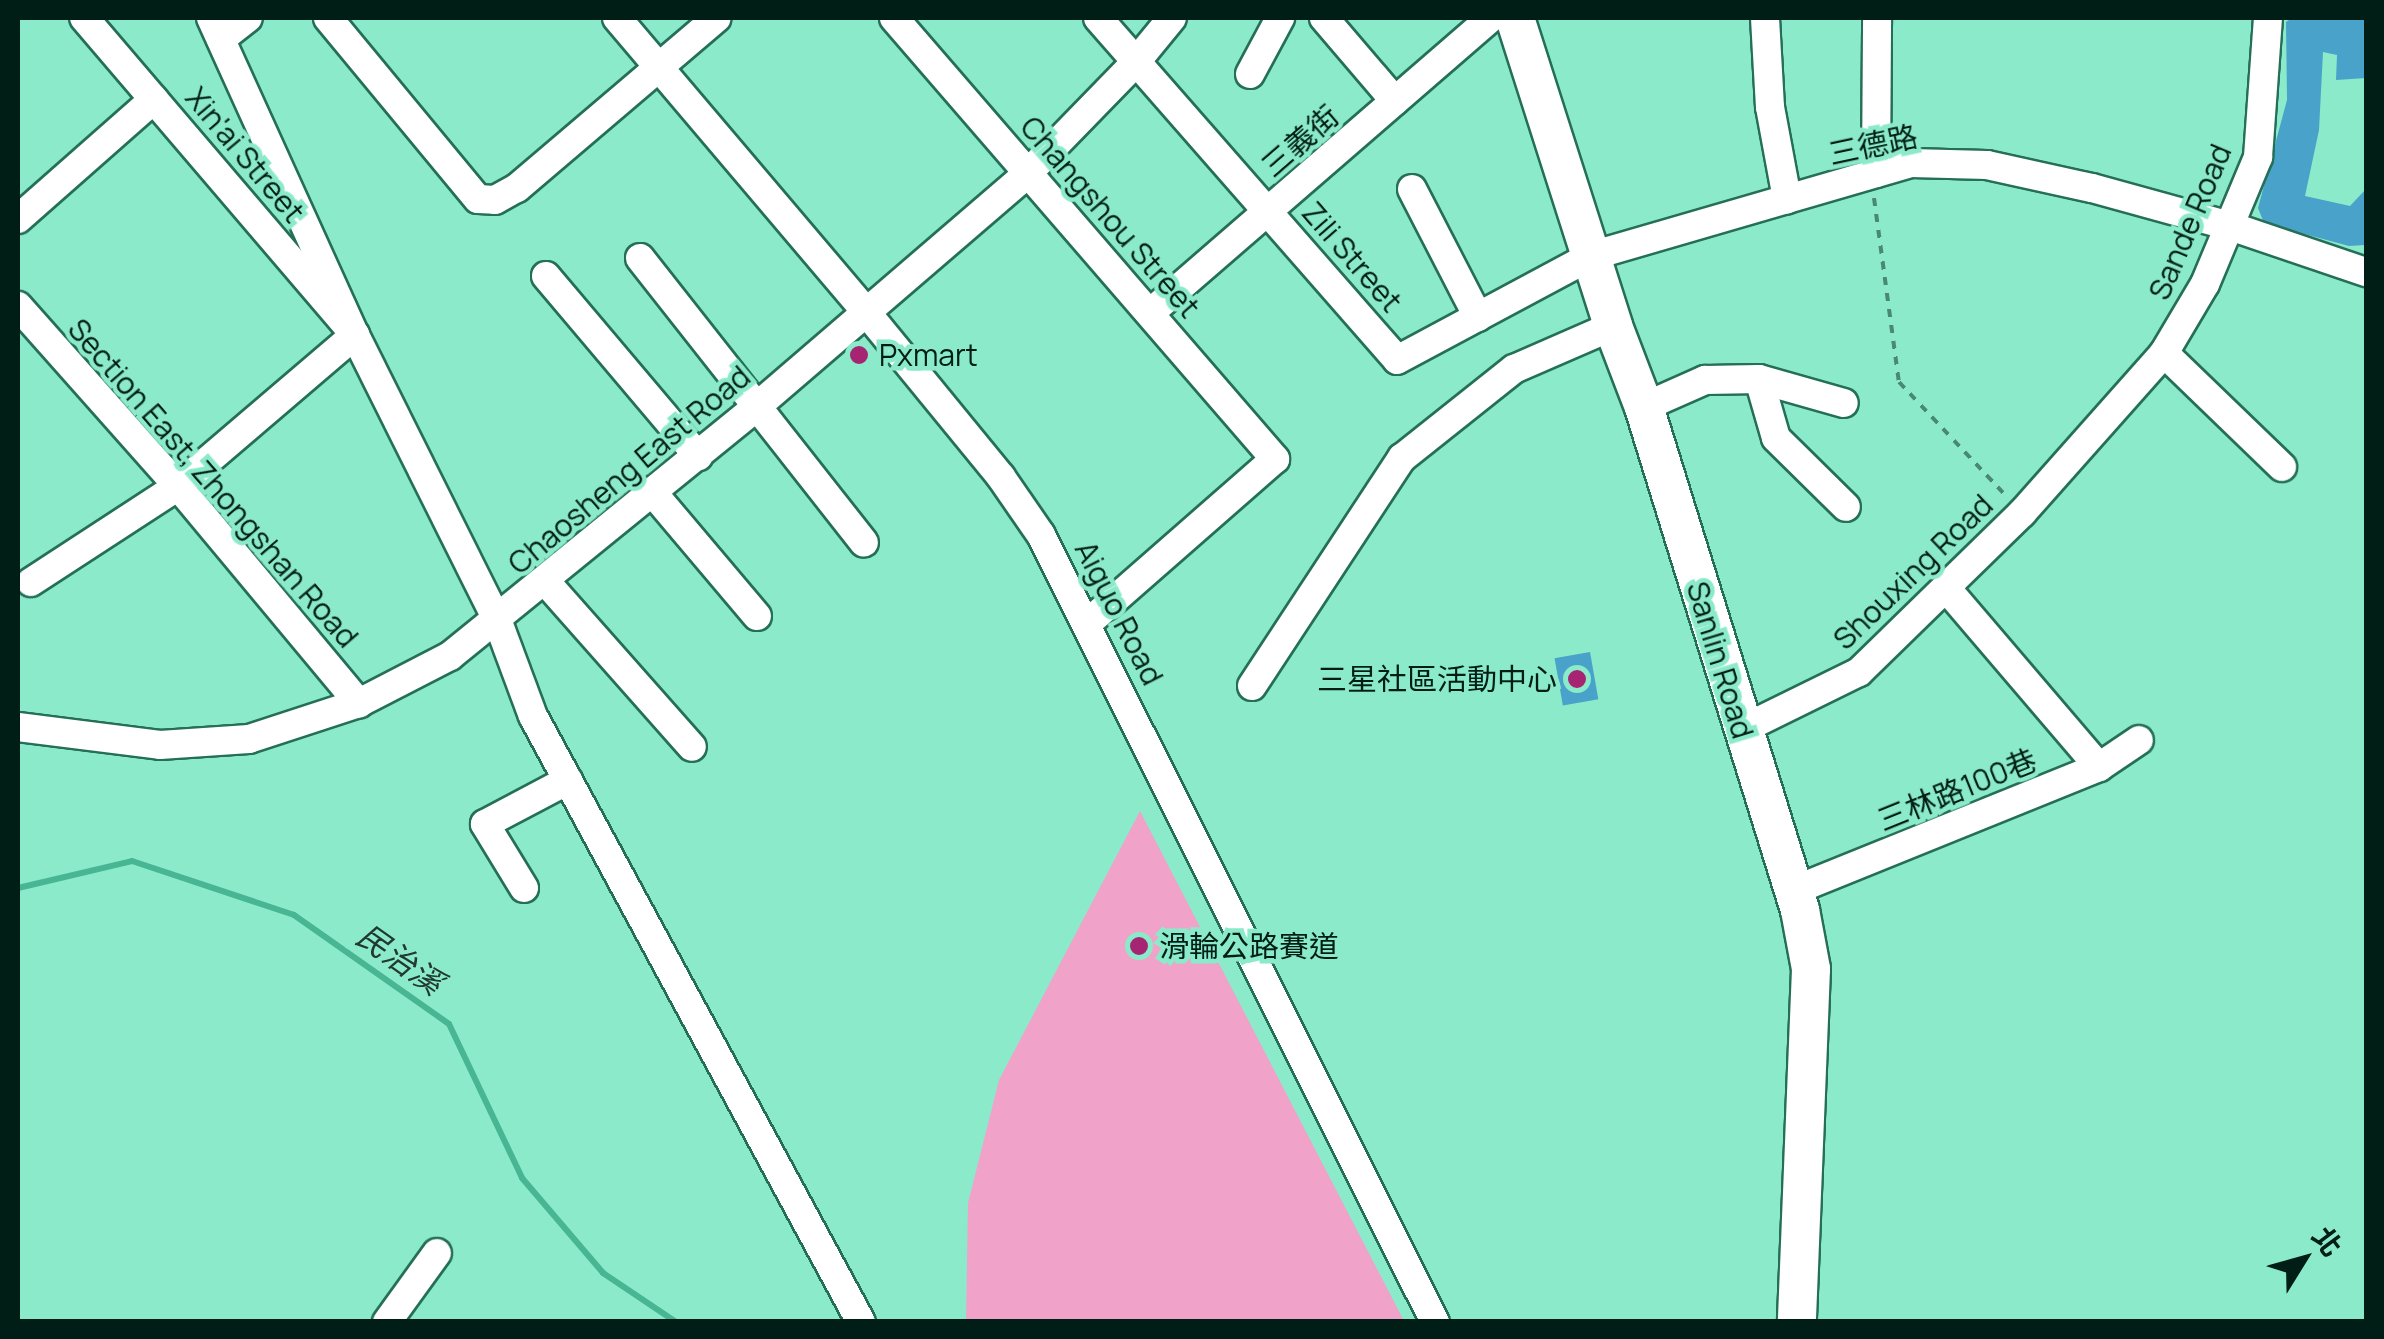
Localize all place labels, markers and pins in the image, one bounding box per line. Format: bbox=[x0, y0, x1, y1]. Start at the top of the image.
place label: Pxmart bbox=[879, 337, 978, 373]
marker: Pxmart bbox=[848, 344, 870, 366]
place label: 三星社區活動中心 bbox=[1317, 661, 1557, 697]
marker: 三星社區活動中心 bbox=[1566, 668, 1588, 690]
place label: 滑輪公路賽道 bbox=[1159, 928, 1339, 964]
marker: 滑輪公路賽道 bbox=[1128, 935, 1150, 957]

